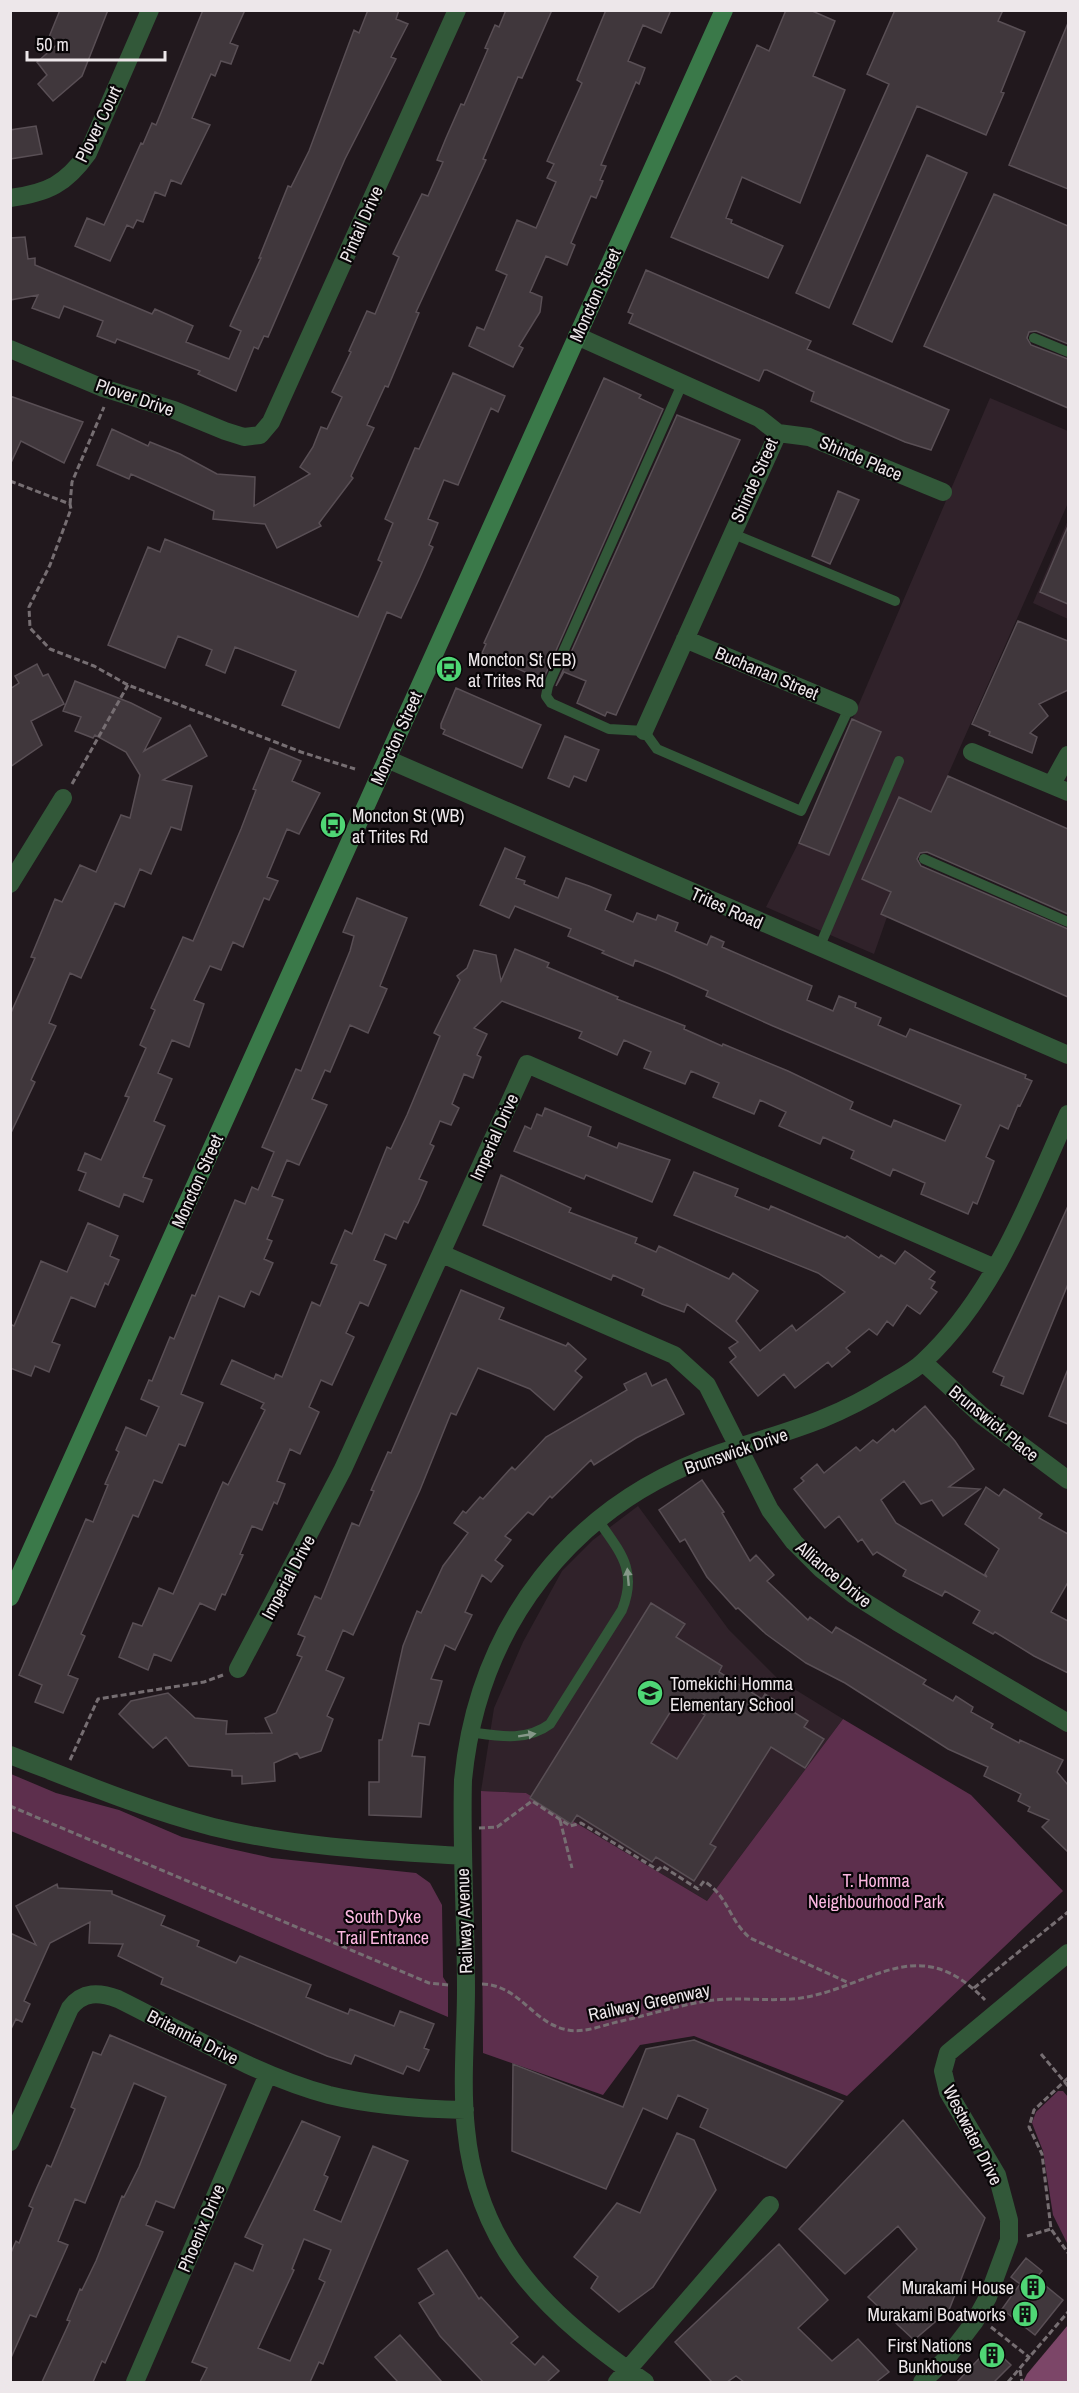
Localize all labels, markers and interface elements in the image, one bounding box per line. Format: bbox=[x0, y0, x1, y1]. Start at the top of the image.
scale bar bbox=[27, 24, 165, 62]
text: 50 m bbox=[36, 32, 69, 57]
street label: Plover Court bbox=[69, 82, 127, 166]
street label: Pintail Drive bbox=[333, 182, 389, 266]
street label: Moncton Street bbox=[563, 244, 627, 346]
street label: Plover Drive bbox=[93, 372, 177, 422]
street label: Shinde Place bbox=[816, 429, 906, 487]
street label: Shinde Street bbox=[724, 434, 784, 526]
street label: Buchanan Street bbox=[712, 640, 822, 706]
place label: Moncton St (EB) at Trites Rd bbox=[468, 647, 576, 693]
bus stop icon: Moncton St (EB) at Trites Rd bbox=[434, 654, 464, 684]
street label: Moncton Street bbox=[364, 687, 428, 789]
place label: Moncton St (WB) at Trites Rd bbox=[352, 803, 464, 849]
bus stop icon: Moncton St (WB) at Trites Rd bbox=[318, 810, 348, 840]
street label: Trites Road bbox=[687, 881, 767, 935]
street label: Imperial Drive bbox=[464, 1090, 524, 1184]
street label: Moncton Street bbox=[165, 1130, 229, 1232]
street label: Brunswick Place bbox=[944, 1379, 1044, 1467]
street label: Brunswick Drive bbox=[681, 1422, 791, 1480]
street label: Imperial Drive bbox=[255, 1530, 321, 1624]
street label: Alliance Drive bbox=[790, 1534, 877, 1613]
one-way arrow bbox=[623, 1568, 633, 1587]
place label: Tomekichi Homma Elementary School bbox=[670, 1671, 794, 1717]
school or university icon: Tomekichi Homma Elementary School bbox=[635, 1678, 665, 1708]
one-way arrow bbox=[518, 1730, 537, 1739]
street label: Railway Avenue bbox=[450, 1868, 478, 1974]
park label: T. Homma Neighbourhood Park bbox=[808, 1868, 945, 1914]
park label: South Dyke Trail Entrance bbox=[337, 1904, 429, 1950]
street label: Railway Greenway bbox=[586, 1977, 713, 2027]
street label: Britannia Drive bbox=[143, 2003, 243, 2071]
street label: Westwater Drive bbox=[937, 2081, 1009, 2189]
street label: Phoenix Drive bbox=[171, 2180, 231, 2276]
building icon: Murakami House bbox=[1018, 2272, 1048, 2302]
place label: Murakami House bbox=[902, 2275, 1014, 2300]
building icon: Murakami Boatworks bbox=[1010, 2299, 1040, 2329]
place label: Murakami Boatworks bbox=[867, 2302, 1006, 2327]
place label: First Nations Bunkhouse bbox=[888, 2333, 972, 2379]
building icon: First Nations Bunkhouse bbox=[977, 2340, 1007, 2370]

